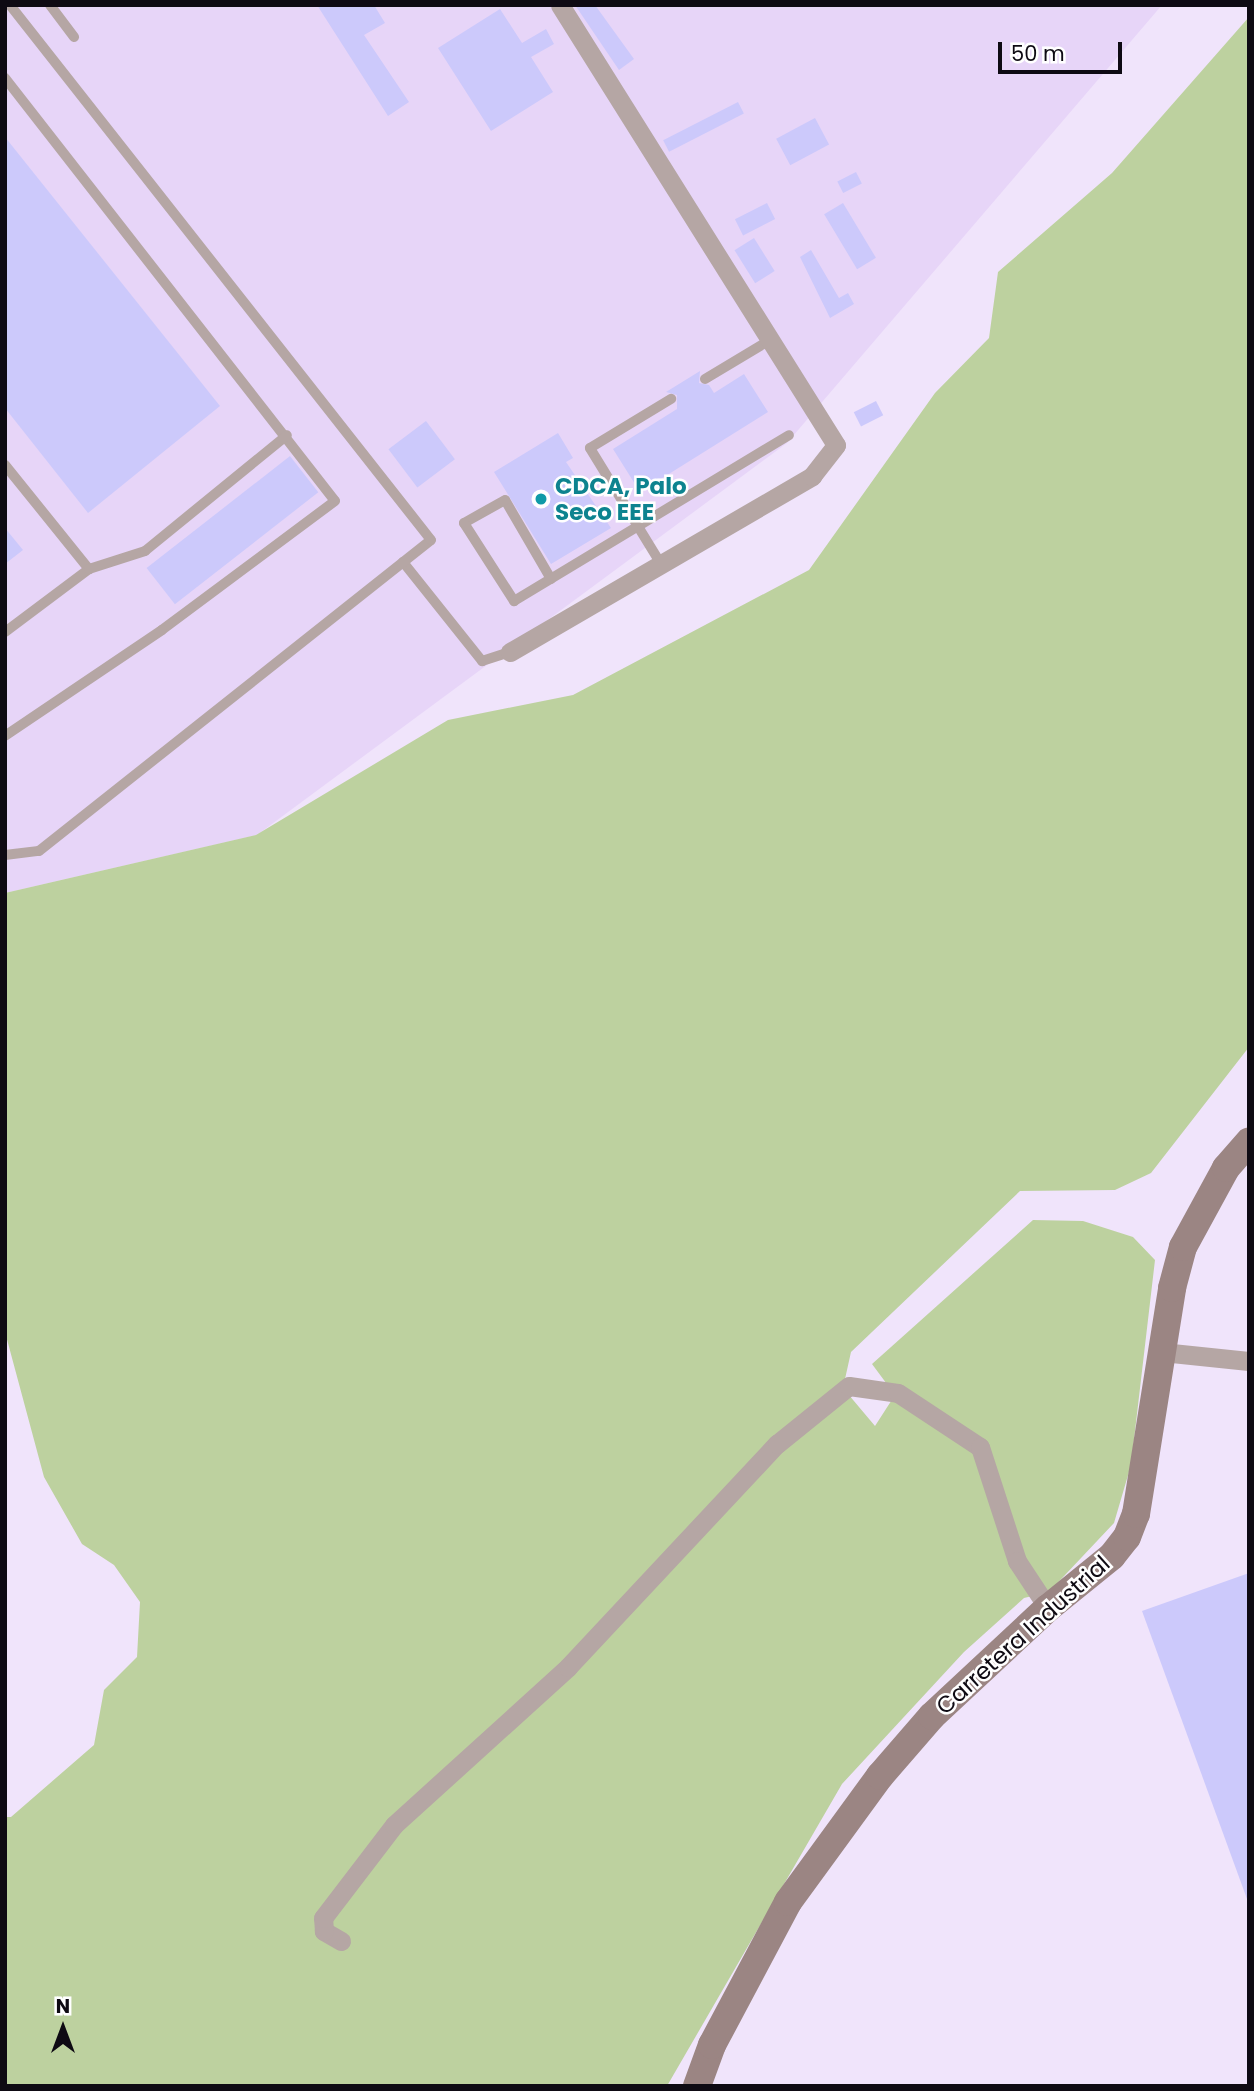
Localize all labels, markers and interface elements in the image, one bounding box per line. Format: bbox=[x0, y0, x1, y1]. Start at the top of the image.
scale bar bbox=[1002, 28, 1126, 72]
text: 50 m bbox=[1011, 39, 1065, 68]
place label: CDCA, Palo Seco EEE bbox=[555, 472, 687, 526]
marker: CDCA, Palo Seco EEE bbox=[533, 491, 549, 507]
street label: Carretera Industrial bbox=[931, 1550, 1115, 1720]
north arrow bbox=[28, 1993, 98, 2063]
text: N bbox=[56, 1993, 70, 2020]

